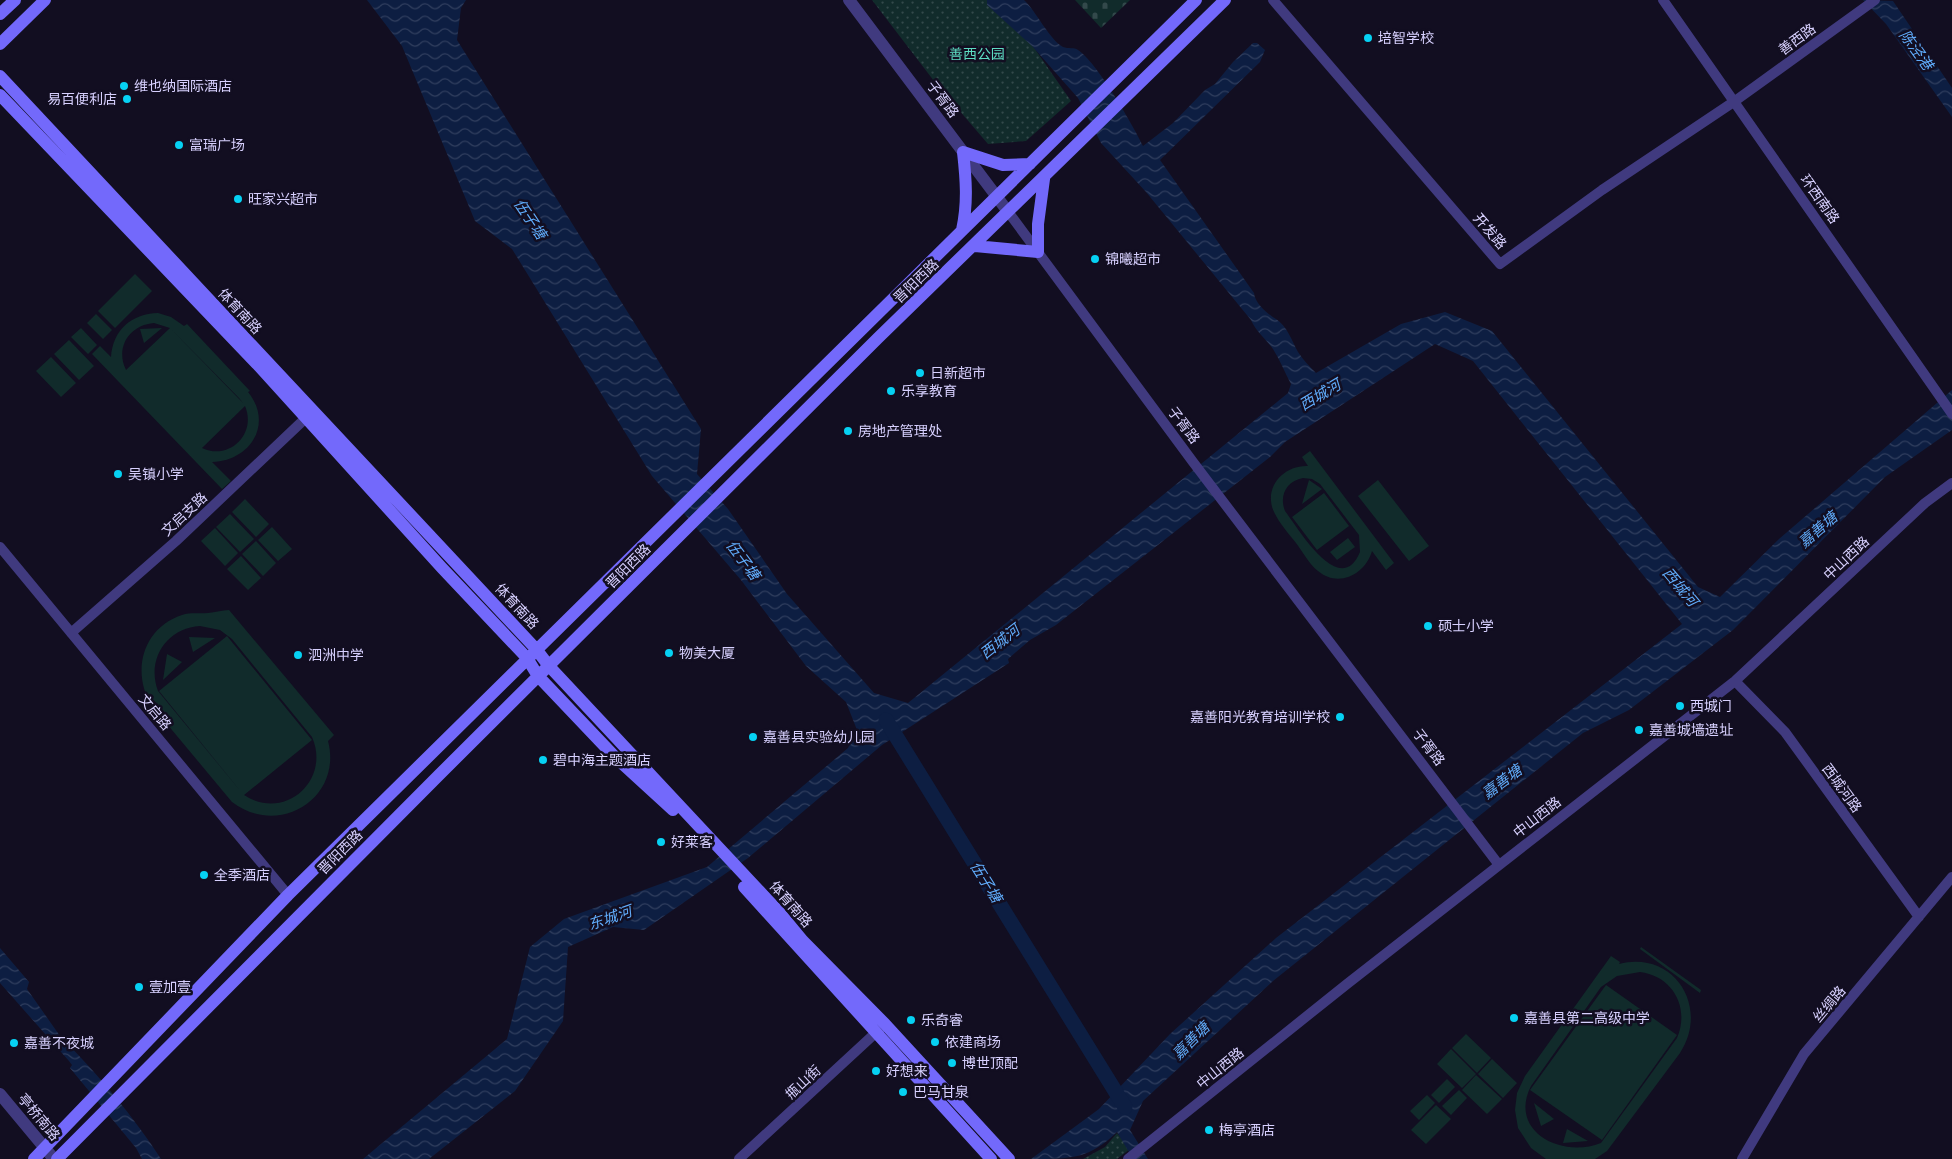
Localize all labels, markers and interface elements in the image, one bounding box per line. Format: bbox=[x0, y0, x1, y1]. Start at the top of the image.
street label: 善西路 bbox=[1774, 19, 1820, 59]
water label: 陈泾港 bbox=[1894, 25, 1939, 76]
place label: 培智学校 bbox=[1378, 28, 1434, 48]
marker: 培智学校 bbox=[1362, 32, 1374, 44]
park label: 善西公园 bbox=[949, 44, 1005, 64]
place label: 维也纳国际酒店 bbox=[134, 76, 232, 96]
street label: 子胥路 bbox=[922, 76, 964, 122]
marker: 维也纳国际酒店 bbox=[118, 80, 130, 92]
place label: 易百便利店 bbox=[47, 89, 117, 109]
marker: 易百便利店 bbox=[121, 93, 133, 105]
place label: 富瑞广场 bbox=[189, 135, 245, 155]
marker: 富瑞广场 bbox=[173, 139, 185, 151]
street label: 环西南路 bbox=[1796, 170, 1844, 228]
place label: 旺家兴超市 bbox=[248, 189, 318, 209]
marker: 旺家兴超市 bbox=[232, 193, 244, 205]
water label: 伍子塘 bbox=[508, 194, 553, 246]
street label: 开发路 bbox=[1469, 209, 1511, 253]
place label: 锦曦超市 bbox=[1105, 249, 1161, 269]
marker: 锦曦超市 bbox=[1089, 253, 1101, 265]
street label: 晋阳西路 bbox=[889, 254, 943, 308]
street label: 体育南路 bbox=[214, 284, 266, 338]
place label: 日新超市 bbox=[930, 363, 986, 383]
marker: 日新超市 bbox=[914, 367, 926, 379]
water label: 西城河 bbox=[1295, 372, 1348, 416]
place label: 乐享教育 bbox=[901, 381, 957, 401]
marker: 乐享教育 bbox=[885, 385, 897, 397]
street label: 子胥路 bbox=[1163, 402, 1205, 448]
place label: 房地产管理处 bbox=[858, 421, 942, 441]
marker: 房地产管理处 bbox=[842, 425, 854, 437]
place label: 吴镇小学 bbox=[128, 464, 184, 484]
marker: 吴镇小学 bbox=[112, 468, 124, 480]
street label: 文启支路 bbox=[157, 488, 211, 540]
water label: 嘉善塘 bbox=[1794, 505, 1844, 553]
street label: 中山西路 bbox=[1819, 532, 1873, 584]
water label: 伍子塘 bbox=[721, 535, 767, 587]
street label: 晋阳西路 bbox=[601, 539, 655, 593]
water label: 西城河 bbox=[1657, 563, 1705, 614]
street label: 体育南路 bbox=[491, 579, 543, 633]
place label: 硕士小学 bbox=[1438, 616, 1494, 636]
water label: 西城河 bbox=[975, 618, 1027, 665]
marker: 硕士小学 bbox=[1422, 620, 1434, 632]
place label: 物美大厦 bbox=[679, 643, 735, 663]
place label: 泗洲中学 bbox=[308, 645, 364, 665]
marker: 物美大厦 bbox=[663, 647, 675, 659]
marker: 泗洲中学 bbox=[292, 649, 304, 661]
street label: 文启路 bbox=[134, 689, 176, 735]
place label: 西城门 bbox=[1690, 696, 1732, 716]
marker: 西城门 bbox=[1674, 700, 1686, 712]
place label: 嘉善阳光教育培训学校 bbox=[1190, 707, 1330, 727]
marker: 嘉善阳光教育培训学校 bbox=[1334, 711, 1346, 723]
place label: 嘉善城墙遗址 bbox=[1649, 720, 1733, 740]
street label: 子胥路 bbox=[1408, 724, 1450, 770]
marker: 嘉善城墙遗址 bbox=[1633, 724, 1645, 736]
place label: 嘉善县实验幼儿园 bbox=[763, 727, 875, 747]
marker: 嘉善县实验幼儿园 bbox=[747, 731, 759, 743]
place label: 碧中海主题酒店 bbox=[553, 750, 651, 770]
marker: 碧中海主题酒店 bbox=[537, 754, 549, 766]
water label: 嘉善塘 bbox=[1477, 758, 1529, 804]
street label: 西城河路 bbox=[1817, 759, 1867, 817]
street label: 中山西路 bbox=[1509, 792, 1565, 842]
street label: 晋阳西路 bbox=[313, 825, 367, 879]
place label: 好莱客 bbox=[671, 832, 713, 852]
marker: 好莱客 bbox=[655, 836, 667, 848]
water label: 伍子塘 bbox=[965, 857, 1009, 909]
place label: 全季酒店 bbox=[214, 865, 270, 885]
marker: 全季酒店 bbox=[198, 869, 210, 881]
street label: 体育南路 bbox=[765, 876, 817, 932]
water label: 东城河 bbox=[585, 899, 638, 936]
place label: 壹加壹 bbox=[149, 977, 191, 997]
marker: 壹加壹 bbox=[133, 981, 145, 993]
street label: 丝绸路 bbox=[1808, 981, 1850, 1027]
place label: 嘉善县第二高级中学 bbox=[1524, 1008, 1650, 1028]
place label: 乐奇睿 bbox=[921, 1010, 963, 1030]
marker: 嘉善县第二高级中学 bbox=[1508, 1012, 1520, 1024]
marker: 乐奇睿 bbox=[905, 1014, 917, 1026]
water label: 嘉善塘 bbox=[1167, 1015, 1217, 1065]
place label: 依建商场 bbox=[945, 1032, 1001, 1052]
place label: 嘉善不夜城 bbox=[24, 1033, 94, 1053]
marker: 依建商场 bbox=[929, 1036, 941, 1048]
marker: 嘉善不夜城 bbox=[8, 1037, 20, 1049]
street label: 中山西路 bbox=[1192, 1043, 1248, 1093]
place label: 博世顶配 bbox=[962, 1053, 1018, 1073]
marker: 博世顶配 bbox=[946, 1057, 958, 1069]
street label: 甁山街 bbox=[781, 1060, 825, 1104]
place label: 好想来 bbox=[886, 1061, 928, 1081]
marker: 好想来 bbox=[870, 1065, 882, 1077]
place label: 巴马甘泉 bbox=[913, 1082, 969, 1102]
marker: 巴马甘泉 bbox=[897, 1086, 909, 1098]
street label: 亭桥南路 bbox=[13, 1089, 65, 1145]
place label: 梅亭酒店 bbox=[1219, 1120, 1275, 1140]
marker: 梅亭酒店 bbox=[1203, 1124, 1215, 1136]

